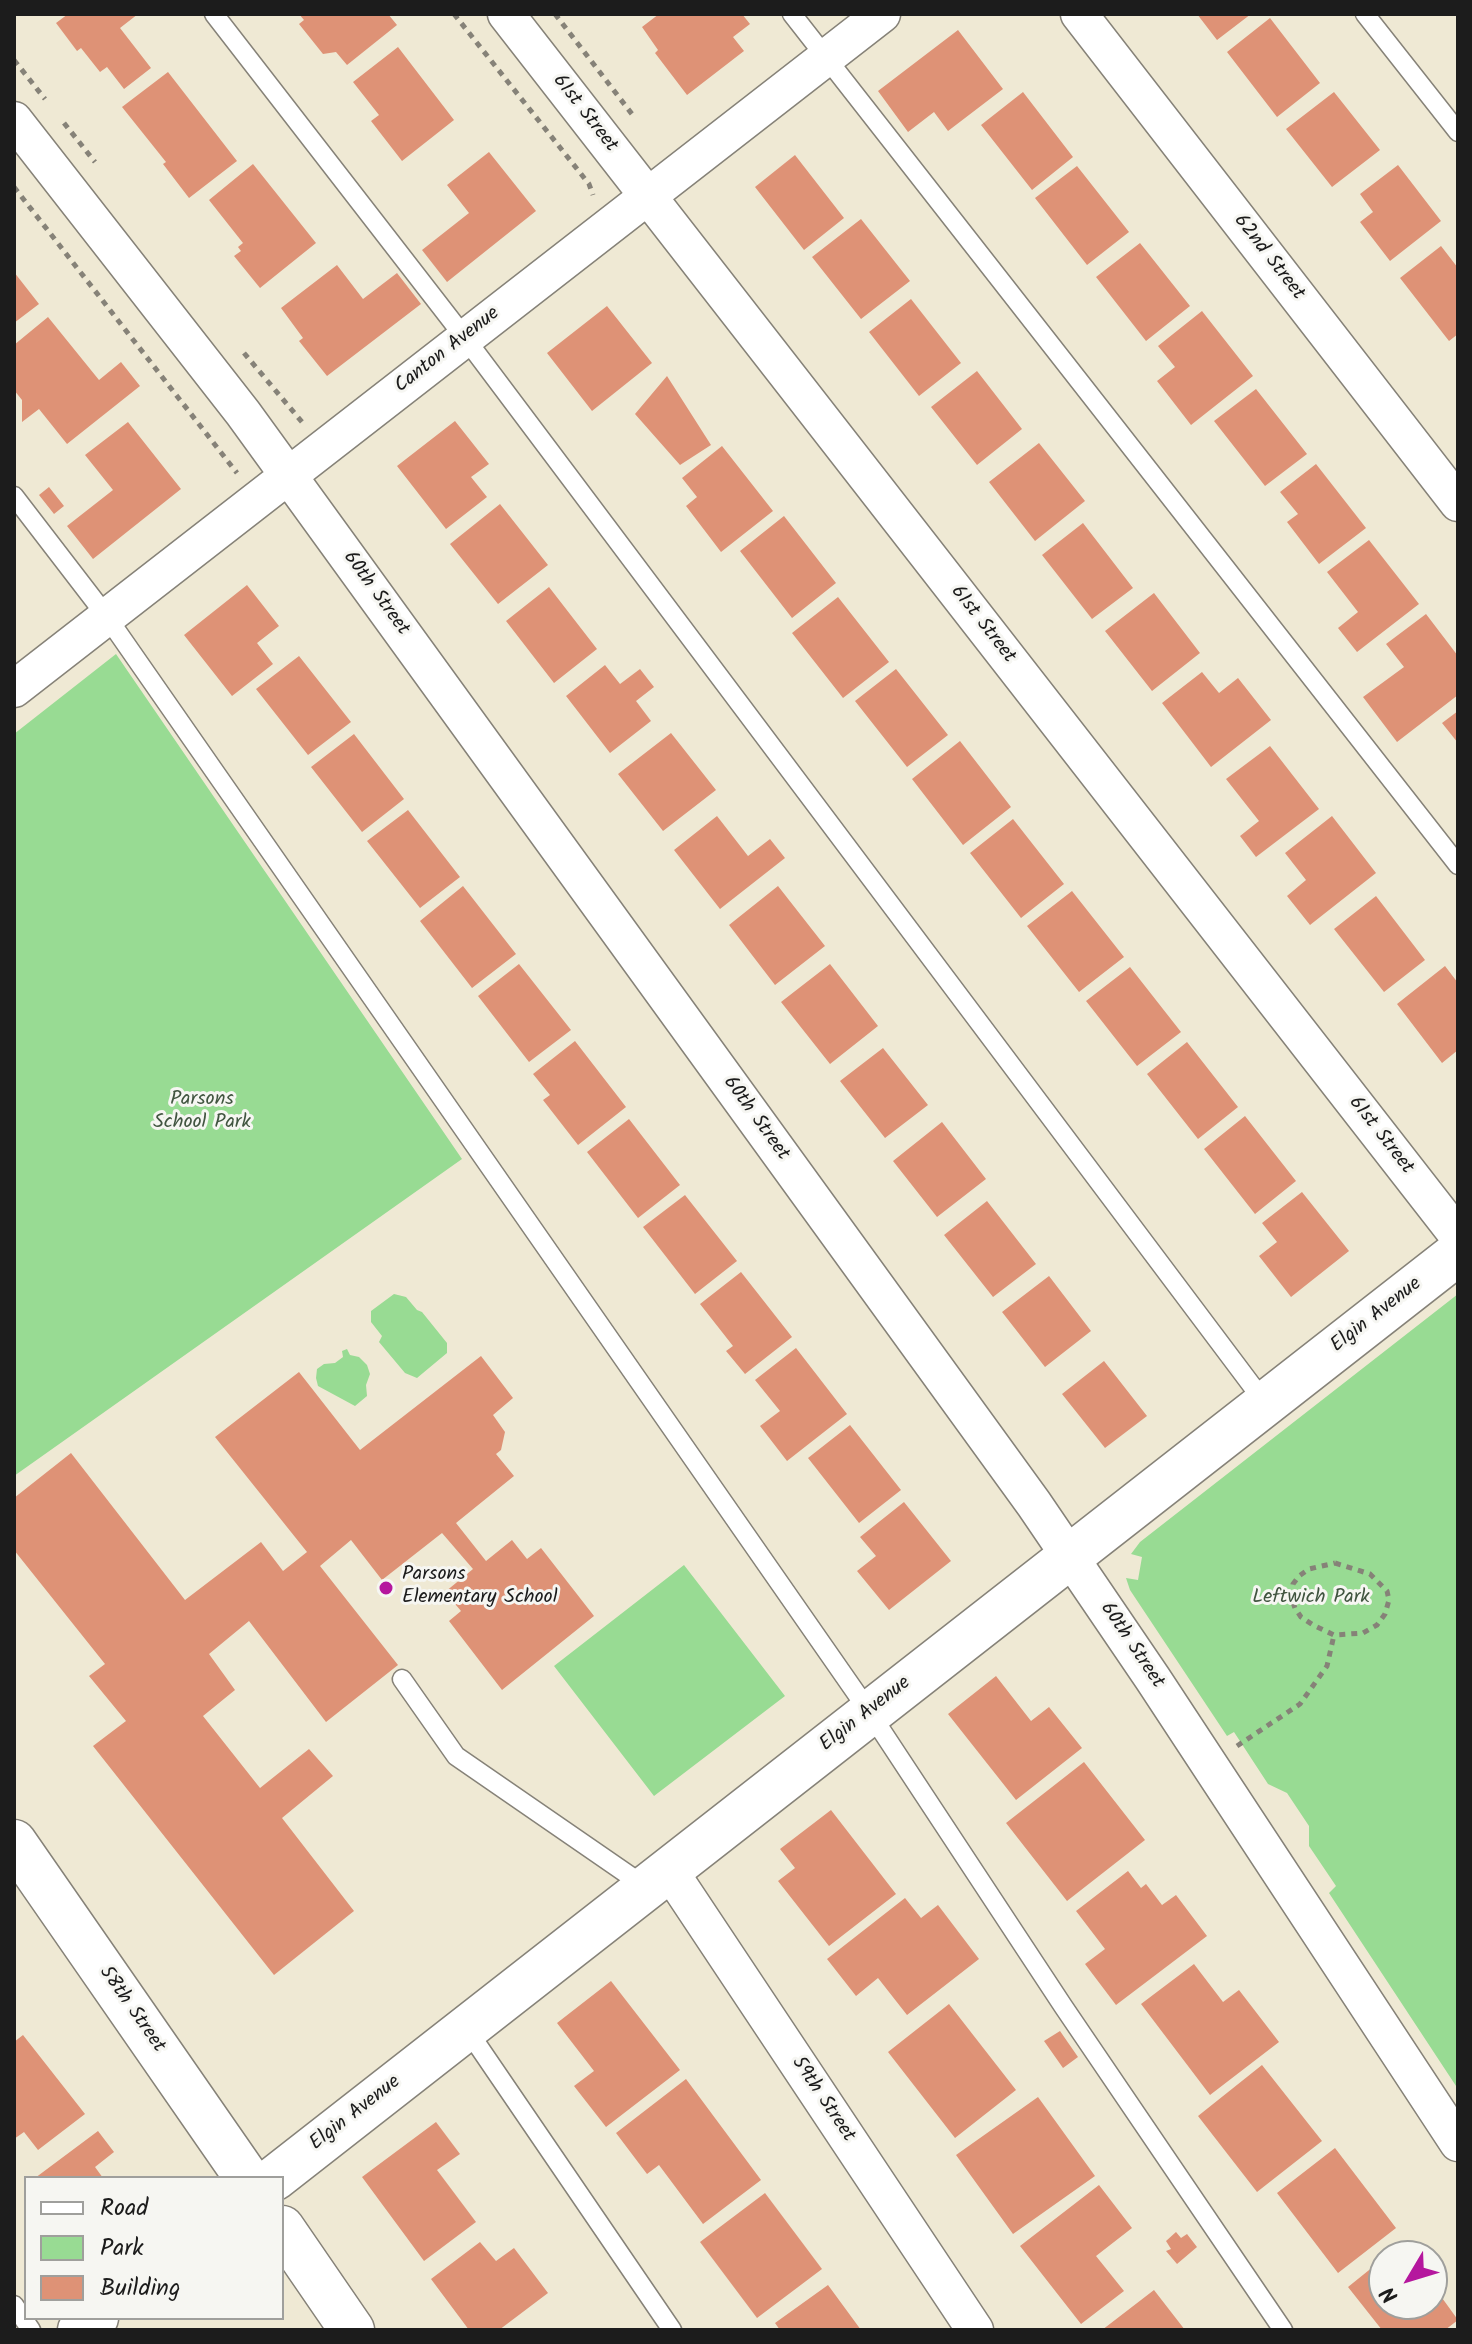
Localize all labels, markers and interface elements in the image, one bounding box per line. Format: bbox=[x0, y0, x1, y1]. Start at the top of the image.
street label: 61st Street bbox=[546, 70, 622, 158]
street label: 62nd Street bbox=[1227, 210, 1309, 306]
street label: Canton Avenue bbox=[391, 303, 505, 399]
street label: 60th Street bbox=[336, 547, 414, 641]
street label: 61st Street bbox=[944, 581, 1020, 669]
street label: 60th Street bbox=[716, 1072, 794, 1166]
park label: Parsons School Park bbox=[153, 1089, 251, 1136]
street label: 61st Street bbox=[1342, 1092, 1418, 1180]
street label: Elgin Avenue bbox=[1327, 1273, 1427, 1359]
place label: Parsons Elementary School bbox=[402, 1564, 558, 1611]
marker: Parsons Elementary School bbox=[377, 1579, 395, 1597]
park label: Leftwich Park bbox=[1252, 1587, 1370, 1611]
street label: 60th Street bbox=[1094, 1599, 1168, 1693]
street label: Elgin Avenue bbox=[816, 1672, 916, 1758]
street label: 58th Street bbox=[92, 1962, 170, 2058]
street label: 59th Street bbox=[785, 2053, 859, 2147]
street label: Elgin Avenue bbox=[306, 2071, 406, 2157]
legend bbox=[24, 2176, 284, 2320]
text: Road bbox=[100, 2189, 148, 2228]
text: Park bbox=[100, 2229, 144, 2268]
north arrow bbox=[1368, 2240, 1448, 2320]
text: Building bbox=[100, 2269, 180, 2308]
text: N bbox=[1372, 2278, 1408, 2310]

